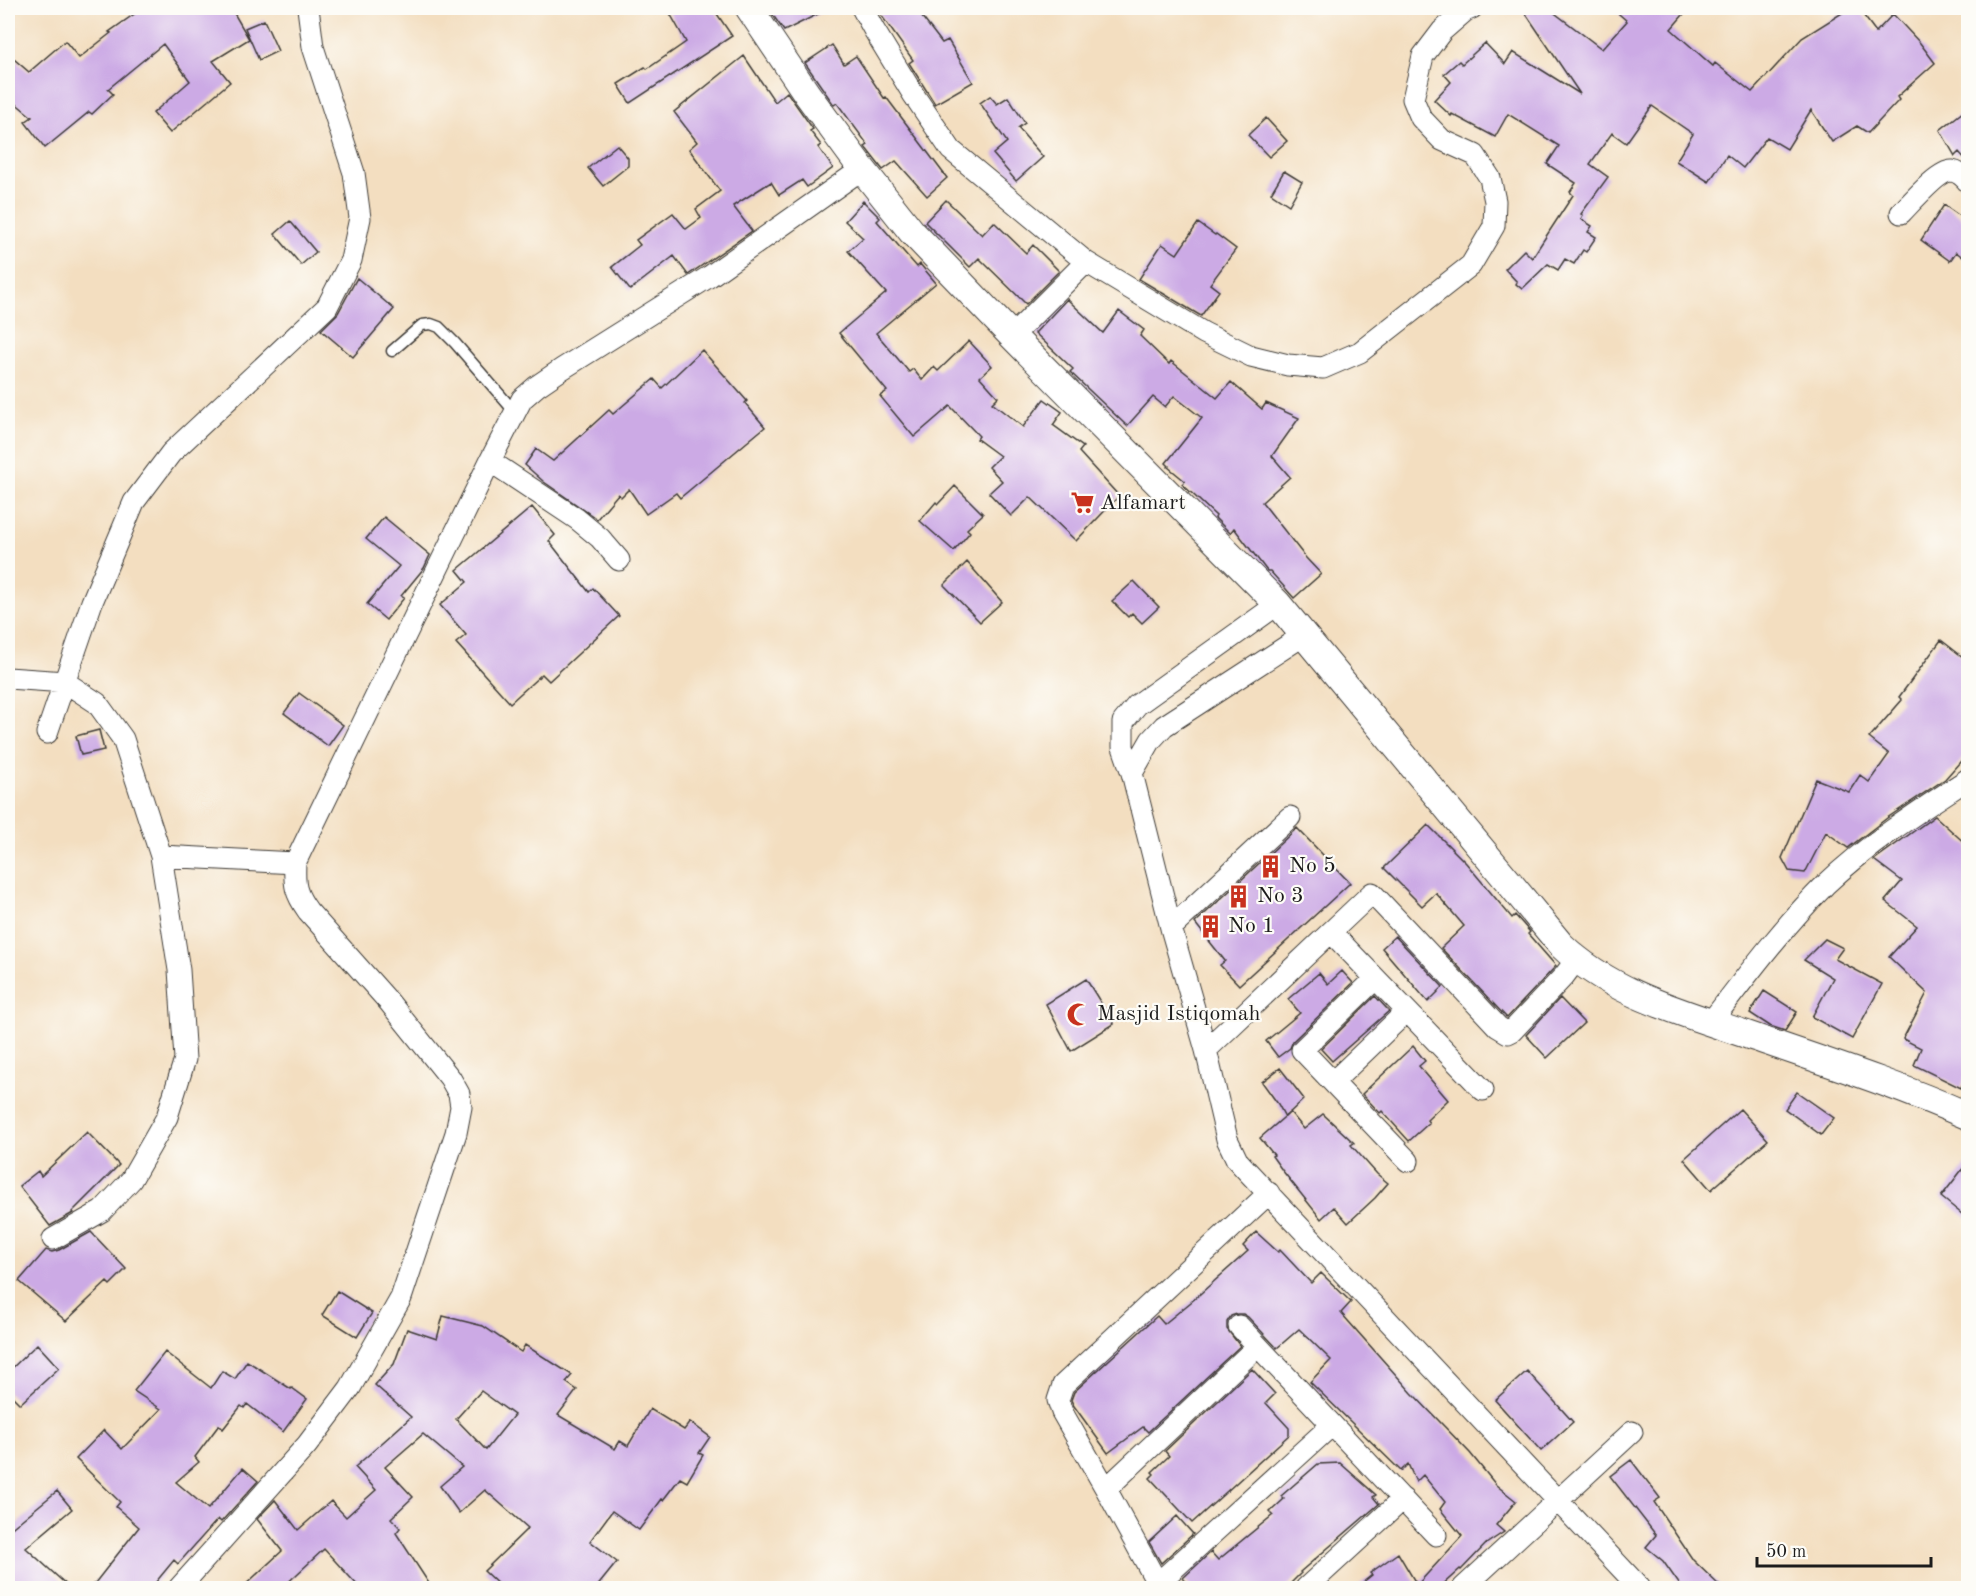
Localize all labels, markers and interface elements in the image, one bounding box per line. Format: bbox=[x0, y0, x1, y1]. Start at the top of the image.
supermarket icon: Alfamart bbox=[1069, 490, 1095, 516]
place label: Alfamart bbox=[1100, 492, 1186, 514]
building icon: No 5 bbox=[1258, 853, 1284, 879]
place label: No 5 bbox=[1289, 855, 1336, 877]
building icon: No 3 bbox=[1226, 883, 1252, 909]
place label: No 3 bbox=[1257, 885, 1304, 907]
building icon: No 1 bbox=[1197, 913, 1223, 939]
place label: No 1 bbox=[1228, 915, 1275, 937]
mosque icon: Masjid Istiqomah bbox=[1066, 1001, 1092, 1027]
place label: Masjid Istiqomah bbox=[1097, 1003, 1261, 1025]
scale bar bbox=[1757, 1530, 1931, 1568]
text: 50 m bbox=[1766, 1543, 1806, 1561]

